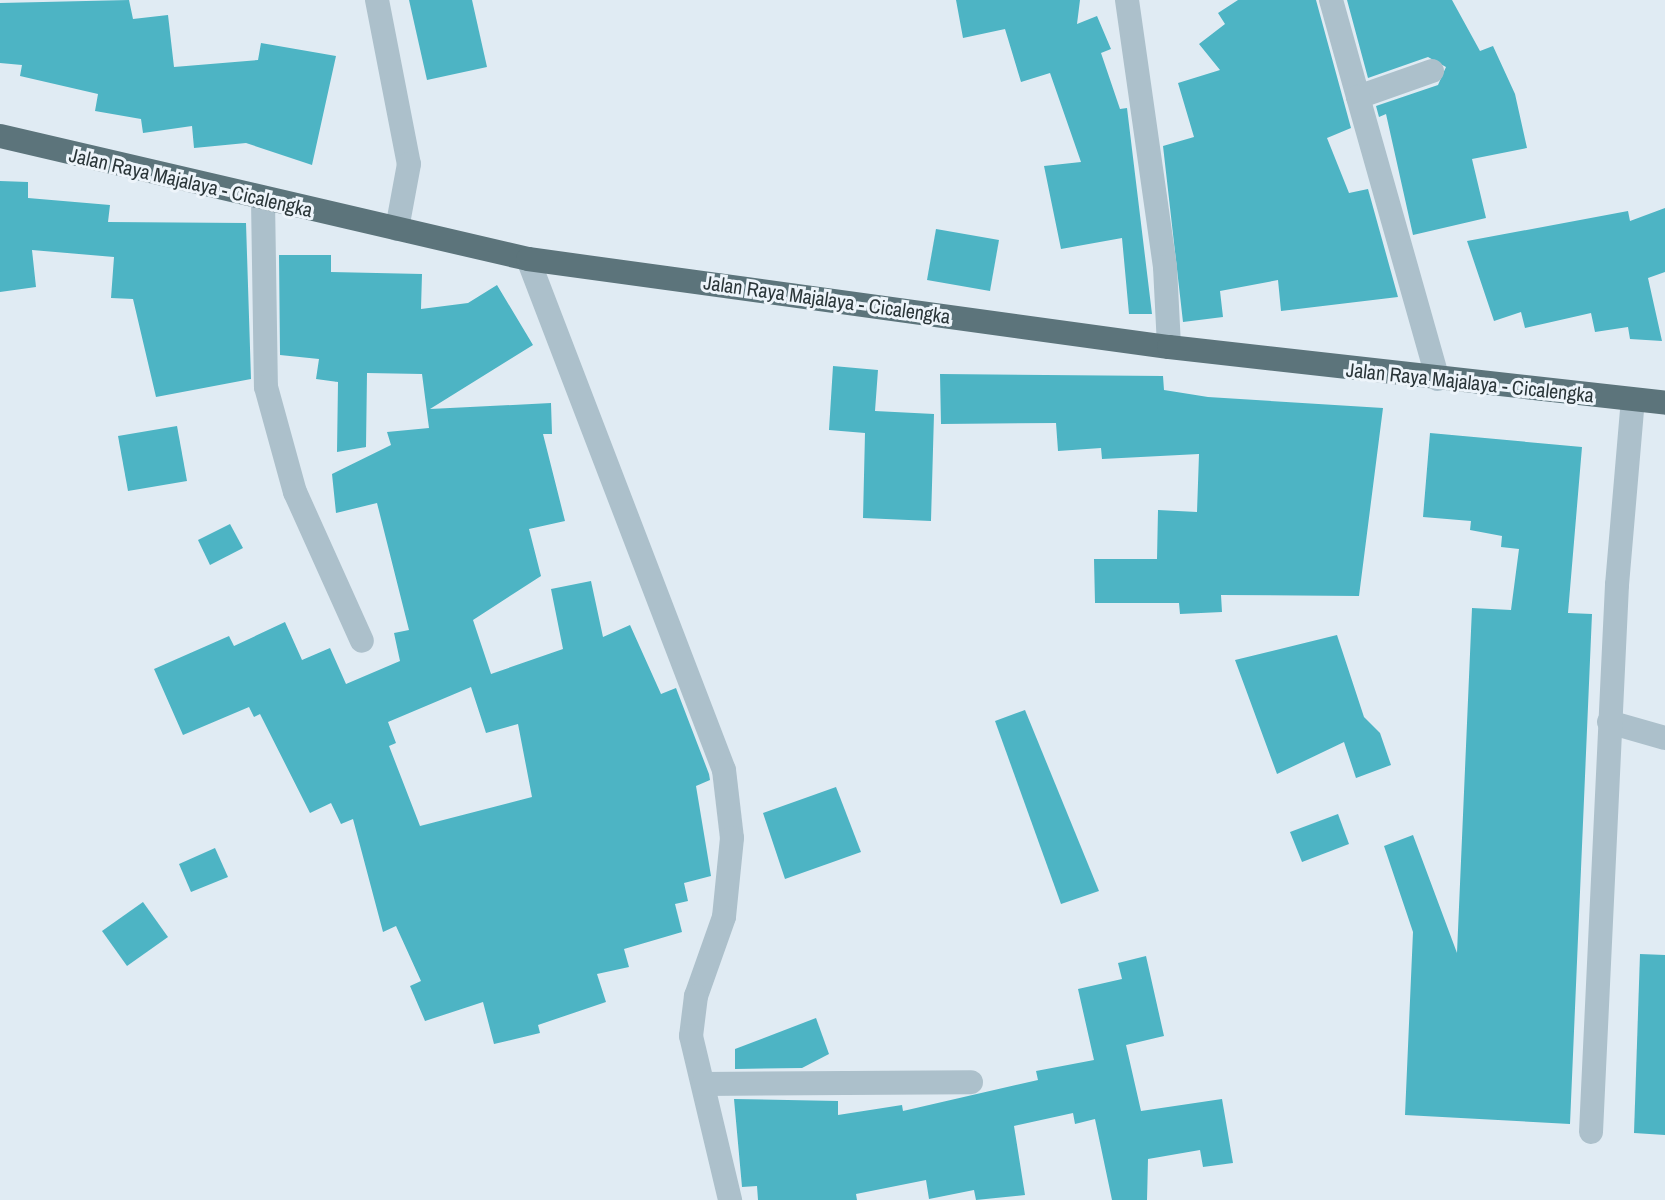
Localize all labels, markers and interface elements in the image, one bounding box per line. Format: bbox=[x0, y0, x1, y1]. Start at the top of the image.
street label: Jalan Raya Majalaya - Cicalengka bbox=[67, 142, 315, 222]
street label: Jalan Raya Majalaya - Cicalengka bbox=[702, 270, 952, 328]
street label: Jalan Raya Majalaya - Cicalengka bbox=[1345, 357, 1595, 407]

